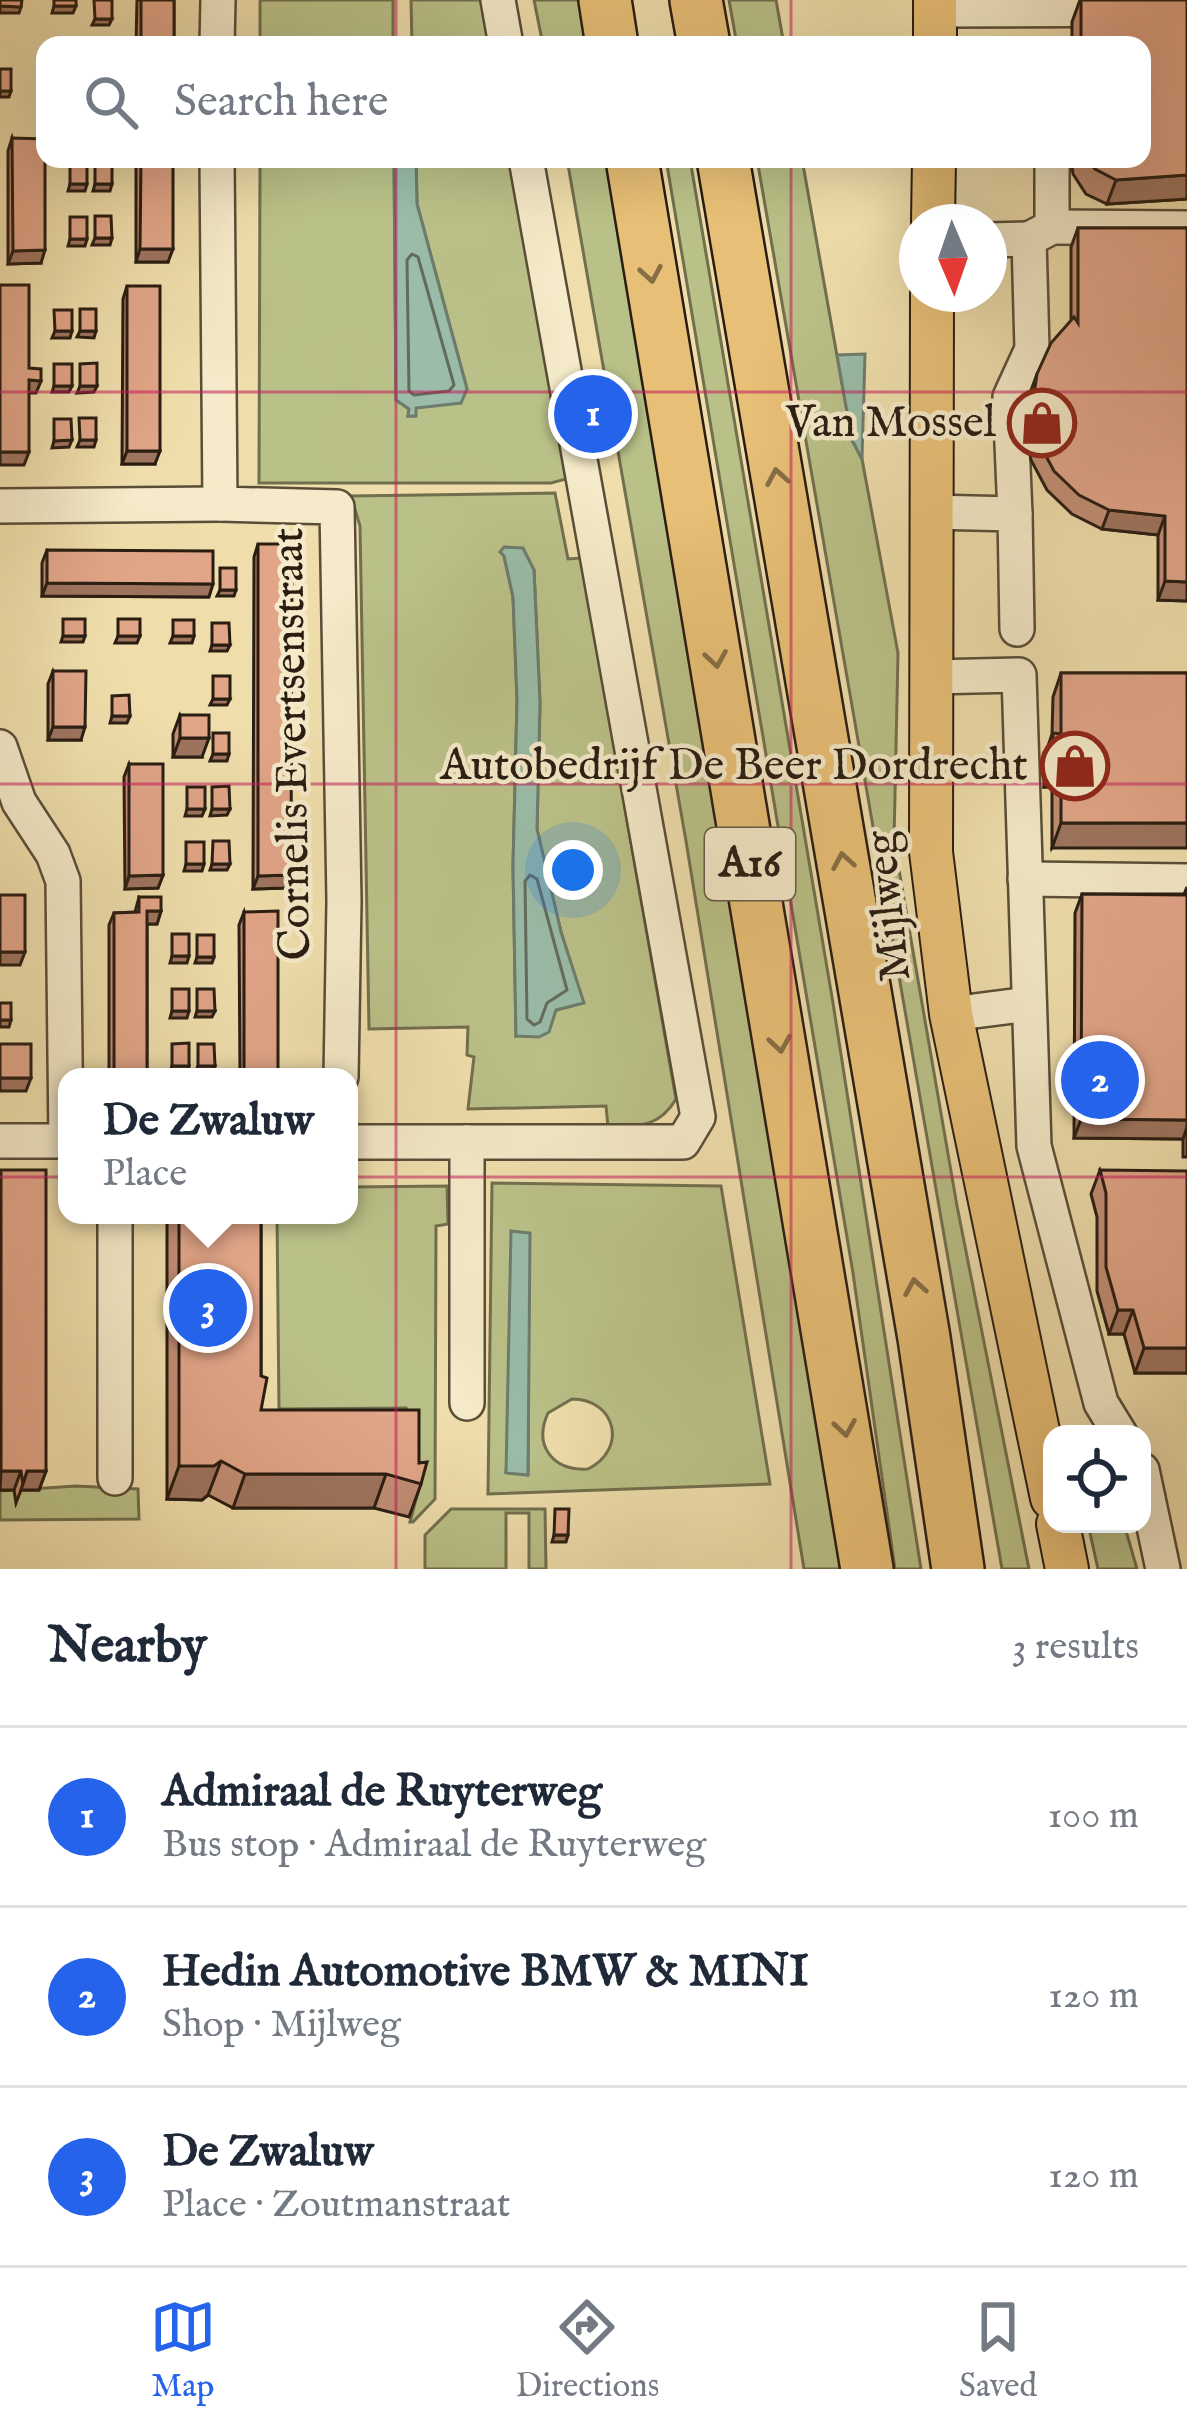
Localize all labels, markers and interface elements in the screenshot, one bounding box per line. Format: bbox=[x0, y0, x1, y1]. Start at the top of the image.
search box bbox=[36, 36, 1151, 168]
icon: search bbox=[78, 69, 144, 135]
text: Search here bbox=[174, 74, 388, 131]
north arrow bbox=[899, 204, 1007, 312]
one-way arrow bbox=[638, 264, 663, 284]
pin: 1 bbox=[554, 369, 632, 459]
shop icon: Van Mossel bbox=[1007, 388, 1077, 458]
place label: Van Mossel bbox=[784, 395, 997, 452]
one-way arrow bbox=[766, 467, 791, 487]
street label: Cornelis Evertsenstraat bbox=[261, 527, 325, 961]
one-way arrow bbox=[703, 649, 728, 669]
shop icon: Autobedrijf De Beer Dordrecht bbox=[1040, 731, 1110, 801]
place label: Autobedrijf De Beer Dordrecht bbox=[439, 738, 1028, 795]
street label: Mijlweg bbox=[853, 827, 925, 984]
road number: A16 bbox=[705, 828, 795, 900]
your location bbox=[543, 840, 603, 900]
one-way arrow bbox=[831, 852, 856, 872]
one-way arrow bbox=[767, 1033, 792, 1053]
pin: 2 bbox=[1061, 1035, 1139, 1125]
popup bbox=[58, 1068, 358, 1224]
text: De Zwaluw bbox=[102, 1093, 314, 1150]
text: Place bbox=[102, 1150, 187, 1199]
pin: 3 bbox=[169, 1263, 247, 1353]
one-way arrow bbox=[904, 1277, 929, 1297]
one-way arrow bbox=[831, 1418, 856, 1438]
map controls bbox=[1043, 1425, 1151, 1533]
button: locate bbox=[1043, 1425, 1151, 1533]
text: Nearby bbox=[48, 1615, 207, 1680]
text: 3 results bbox=[1012, 1623, 1139, 1672]
text: Admiraal de Ruyterweg bbox=[162, 1764, 602, 1821]
text: 1 bbox=[80, 1792, 94, 1841]
text: 100 m bbox=[1048, 1792, 1139, 1841]
text: Bus stop · Admiraal de Ruyterweg bbox=[162, 1821, 706, 1870]
text: Hedin Automotive BMW & MINI bbox=[162, 1944, 809, 2001]
text: 2 bbox=[78, 1972, 96, 2021]
text: 120 m bbox=[1048, 1972, 1139, 2021]
text: Shop · Mijlweg bbox=[162, 2001, 401, 2050]
text: De Zwaluw bbox=[162, 2124, 373, 2181]
text: 3 bbox=[80, 2152, 94, 2201]
text: 120 m bbox=[1048, 2152, 1139, 2201]
text: Place · Zoutmanstraat bbox=[162, 2181, 510, 2230]
tab: Map bbox=[150, 2294, 216, 2408]
tab: Directions bbox=[516, 2294, 659, 2408]
tab: Saved bbox=[959, 2294, 1037, 2408]

